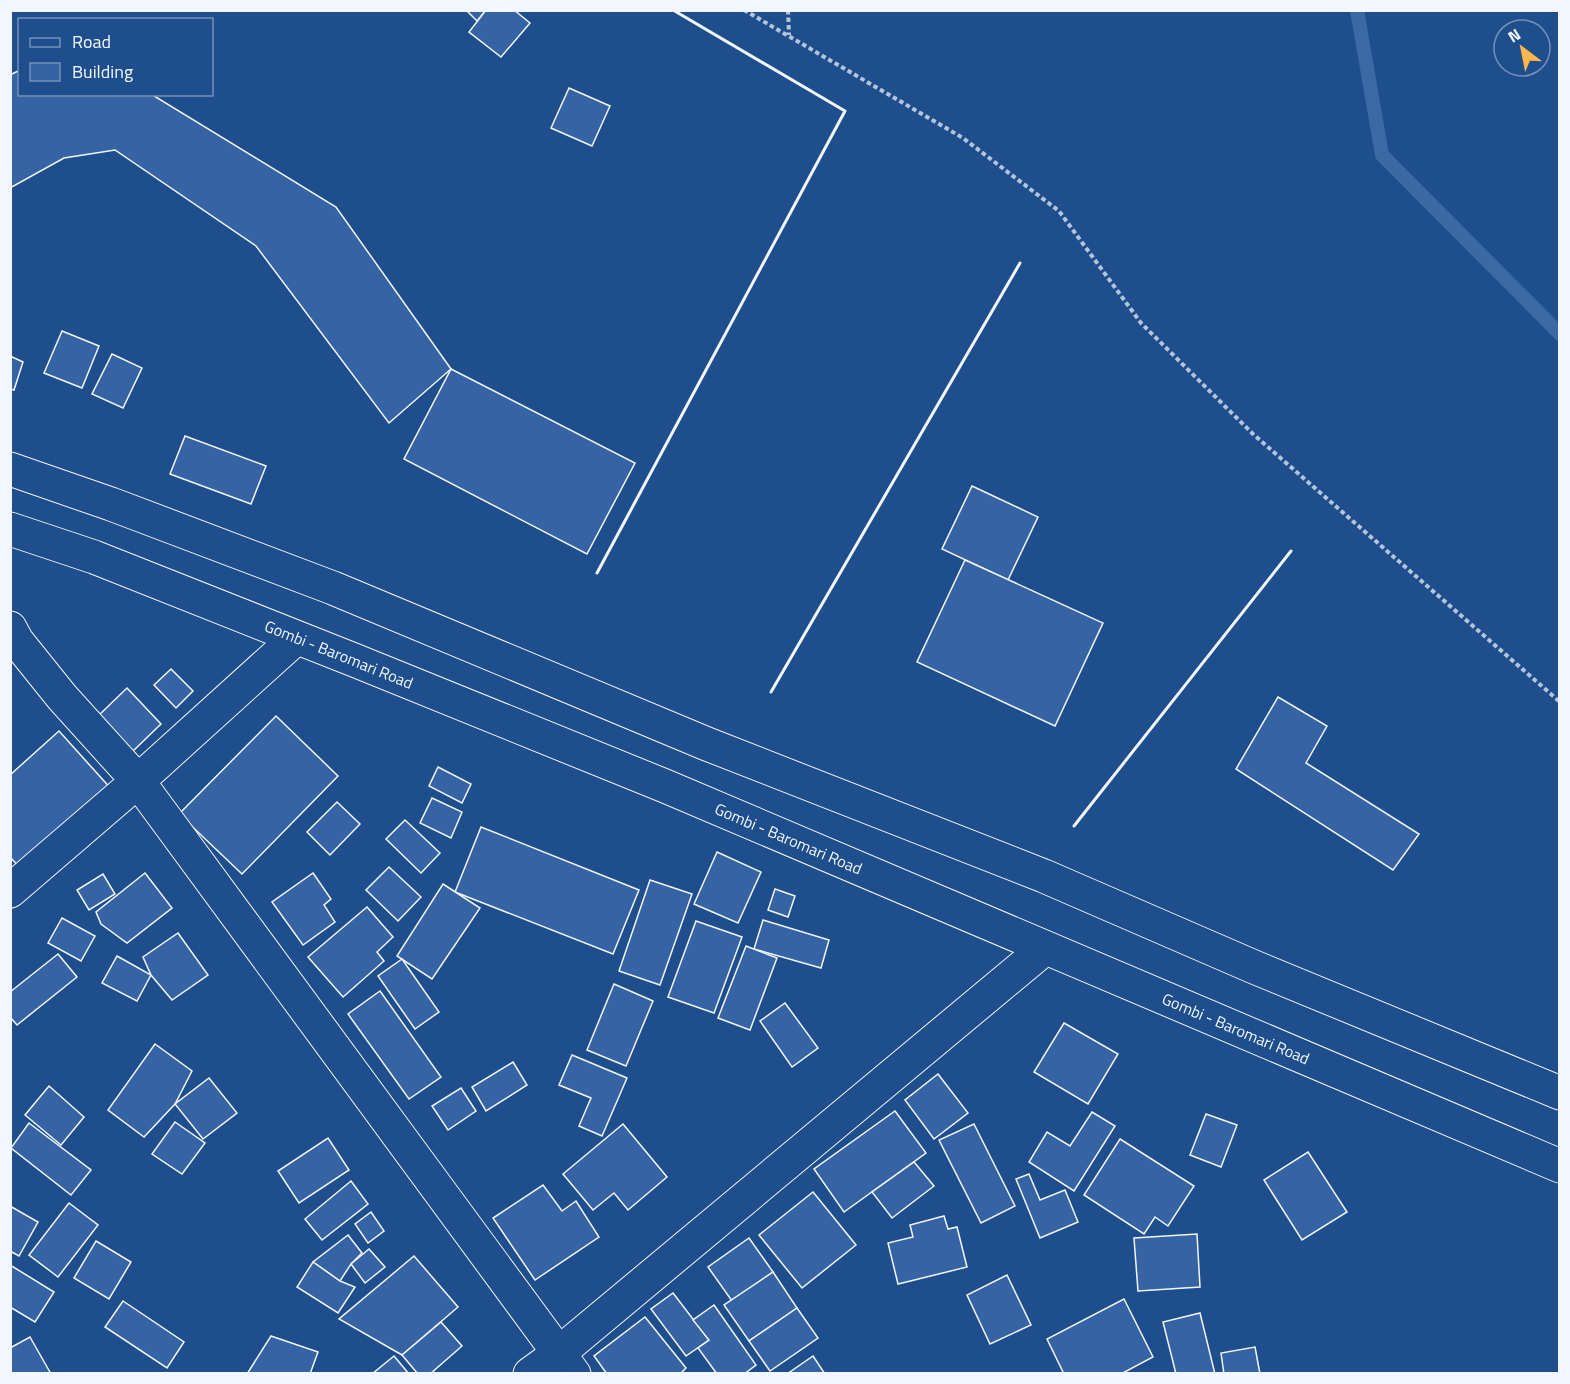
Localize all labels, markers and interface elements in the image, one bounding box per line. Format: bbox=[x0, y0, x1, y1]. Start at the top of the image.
legend bbox=[18, 18, 213, 96]
north arrow bbox=[1492, 18, 1552, 78]
text: N bbox=[1503, 22, 1525, 48]
text: Road bbox=[72, 28, 111, 55]
text: Building bbox=[72, 58, 133, 85]
street label: Gombi - Baromari Road bbox=[261, 614, 417, 695]
street label: Gombi - Baromari Road bbox=[711, 797, 866, 880]
street label: Gombi - Baromari Road bbox=[1158, 986, 1313, 1070]

